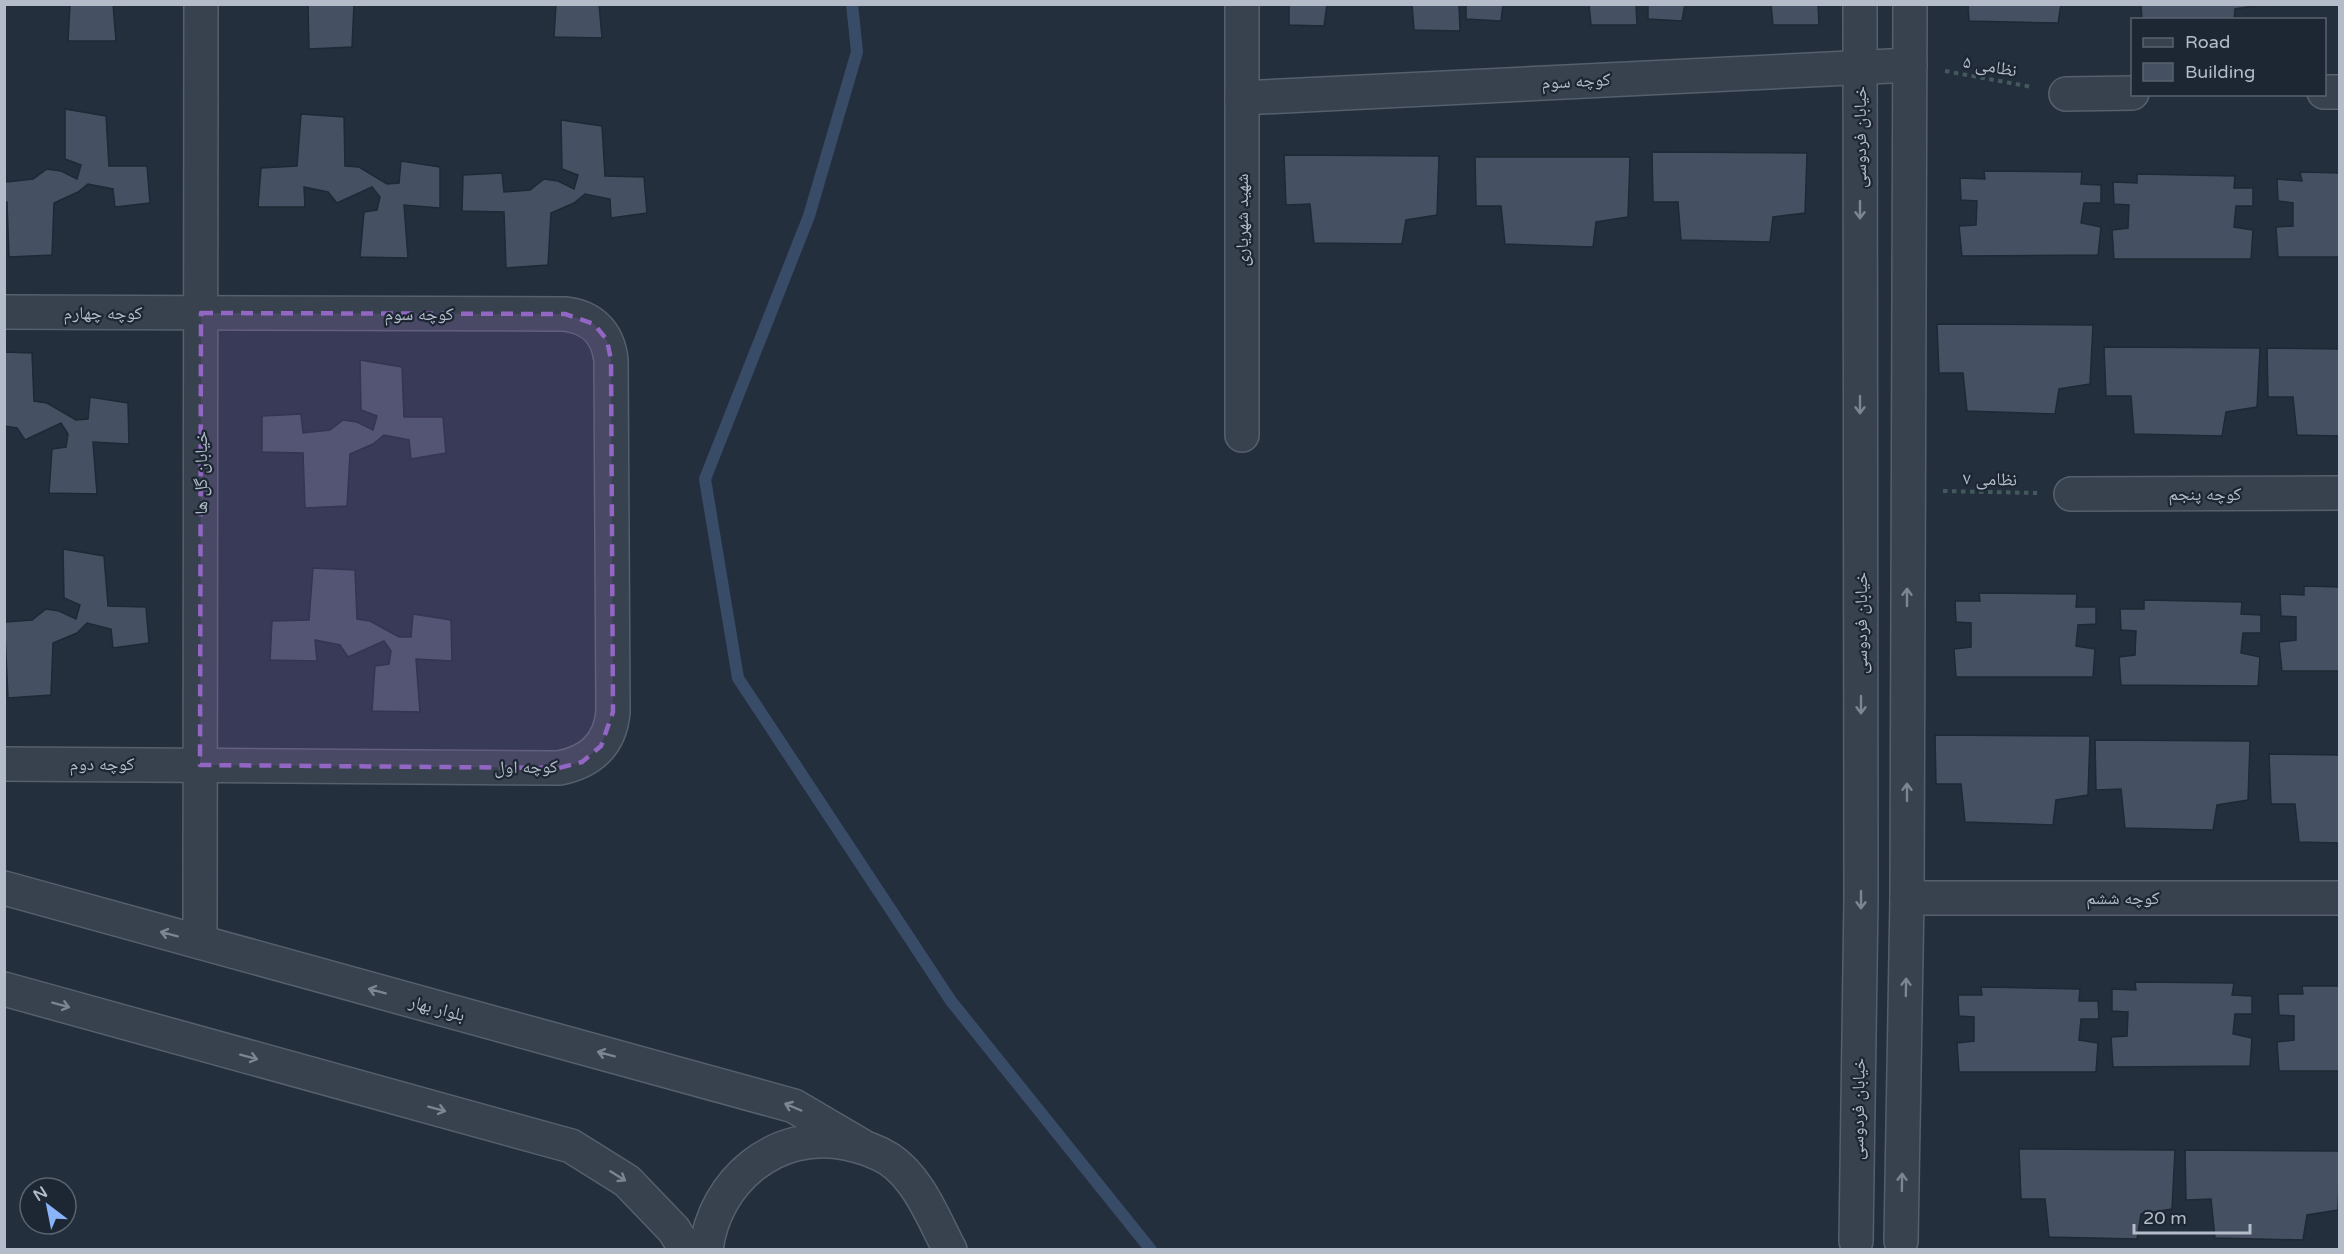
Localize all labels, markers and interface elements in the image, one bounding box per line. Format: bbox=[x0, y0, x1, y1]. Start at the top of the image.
legend bbox=[2131, 18, 2326, 96]
text: Road bbox=[2185, 31, 2230, 53]
street label: نظامی ۵ bbox=[1961, 50, 2019, 82]
text: Building bbox=[2185, 61, 2255, 83]
street label: کوچه سوم bbox=[1541, 68, 1612, 95]
street label: خیابان فردوسی bbox=[1849, 86, 1871, 188]
street label: شهید شهریاری bbox=[1231, 173, 1253, 267]
one-way arrow bbox=[1854, 199, 1866, 219]
street label: کوچه چهارم bbox=[64, 302, 143, 325]
street label: کوچه سوم bbox=[384, 303, 454, 326]
one-way arrow bbox=[1854, 394, 1866, 414]
street label: خیابان گل ها bbox=[190, 431, 212, 515]
street label: نظامی ۷ bbox=[1963, 468, 2017, 490]
street label: کوچه پنجم bbox=[2168, 483, 2242, 506]
street label: خیابان فردوسی bbox=[1850, 572, 1872, 674]
one-way arrow bbox=[1901, 588, 1913, 608]
one-way arrow bbox=[1855, 694, 1867, 714]
street label: کوچه دوم bbox=[70, 753, 135, 776]
street label: کوچه اول bbox=[494, 755, 559, 779]
one-way arrow bbox=[1901, 783, 1913, 803]
street label: کوچه ششم bbox=[2086, 887, 2160, 910]
one-way arrow bbox=[1855, 889, 1867, 909]
one-way arrow bbox=[160, 927, 179, 939]
one-way arrow bbox=[1900, 978, 1911, 998]
one-way arrow bbox=[368, 985, 387, 996]
street label: بلوار بهار bbox=[406, 990, 467, 1026]
one-way arrow bbox=[51, 1000, 70, 1011]
one-way arrow bbox=[596, 1048, 615, 1060]
one-way arrow bbox=[239, 1052, 258, 1063]
street label: خیابان فردوسی bbox=[1846, 1058, 1870, 1160]
one-way arrow bbox=[784, 1101, 802, 1112]
one-way arrow bbox=[427, 1104, 446, 1115]
one-way arrow bbox=[609, 1170, 626, 1182]
one-way arrow bbox=[1896, 1173, 1908, 1193]
north arrow bbox=[18, 1176, 78, 1236]
text: N bbox=[30, 1182, 51, 1206]
scale bar bbox=[2134, 1197, 2250, 1235]
text: 20 m bbox=[2143, 1207, 2187, 1229]

